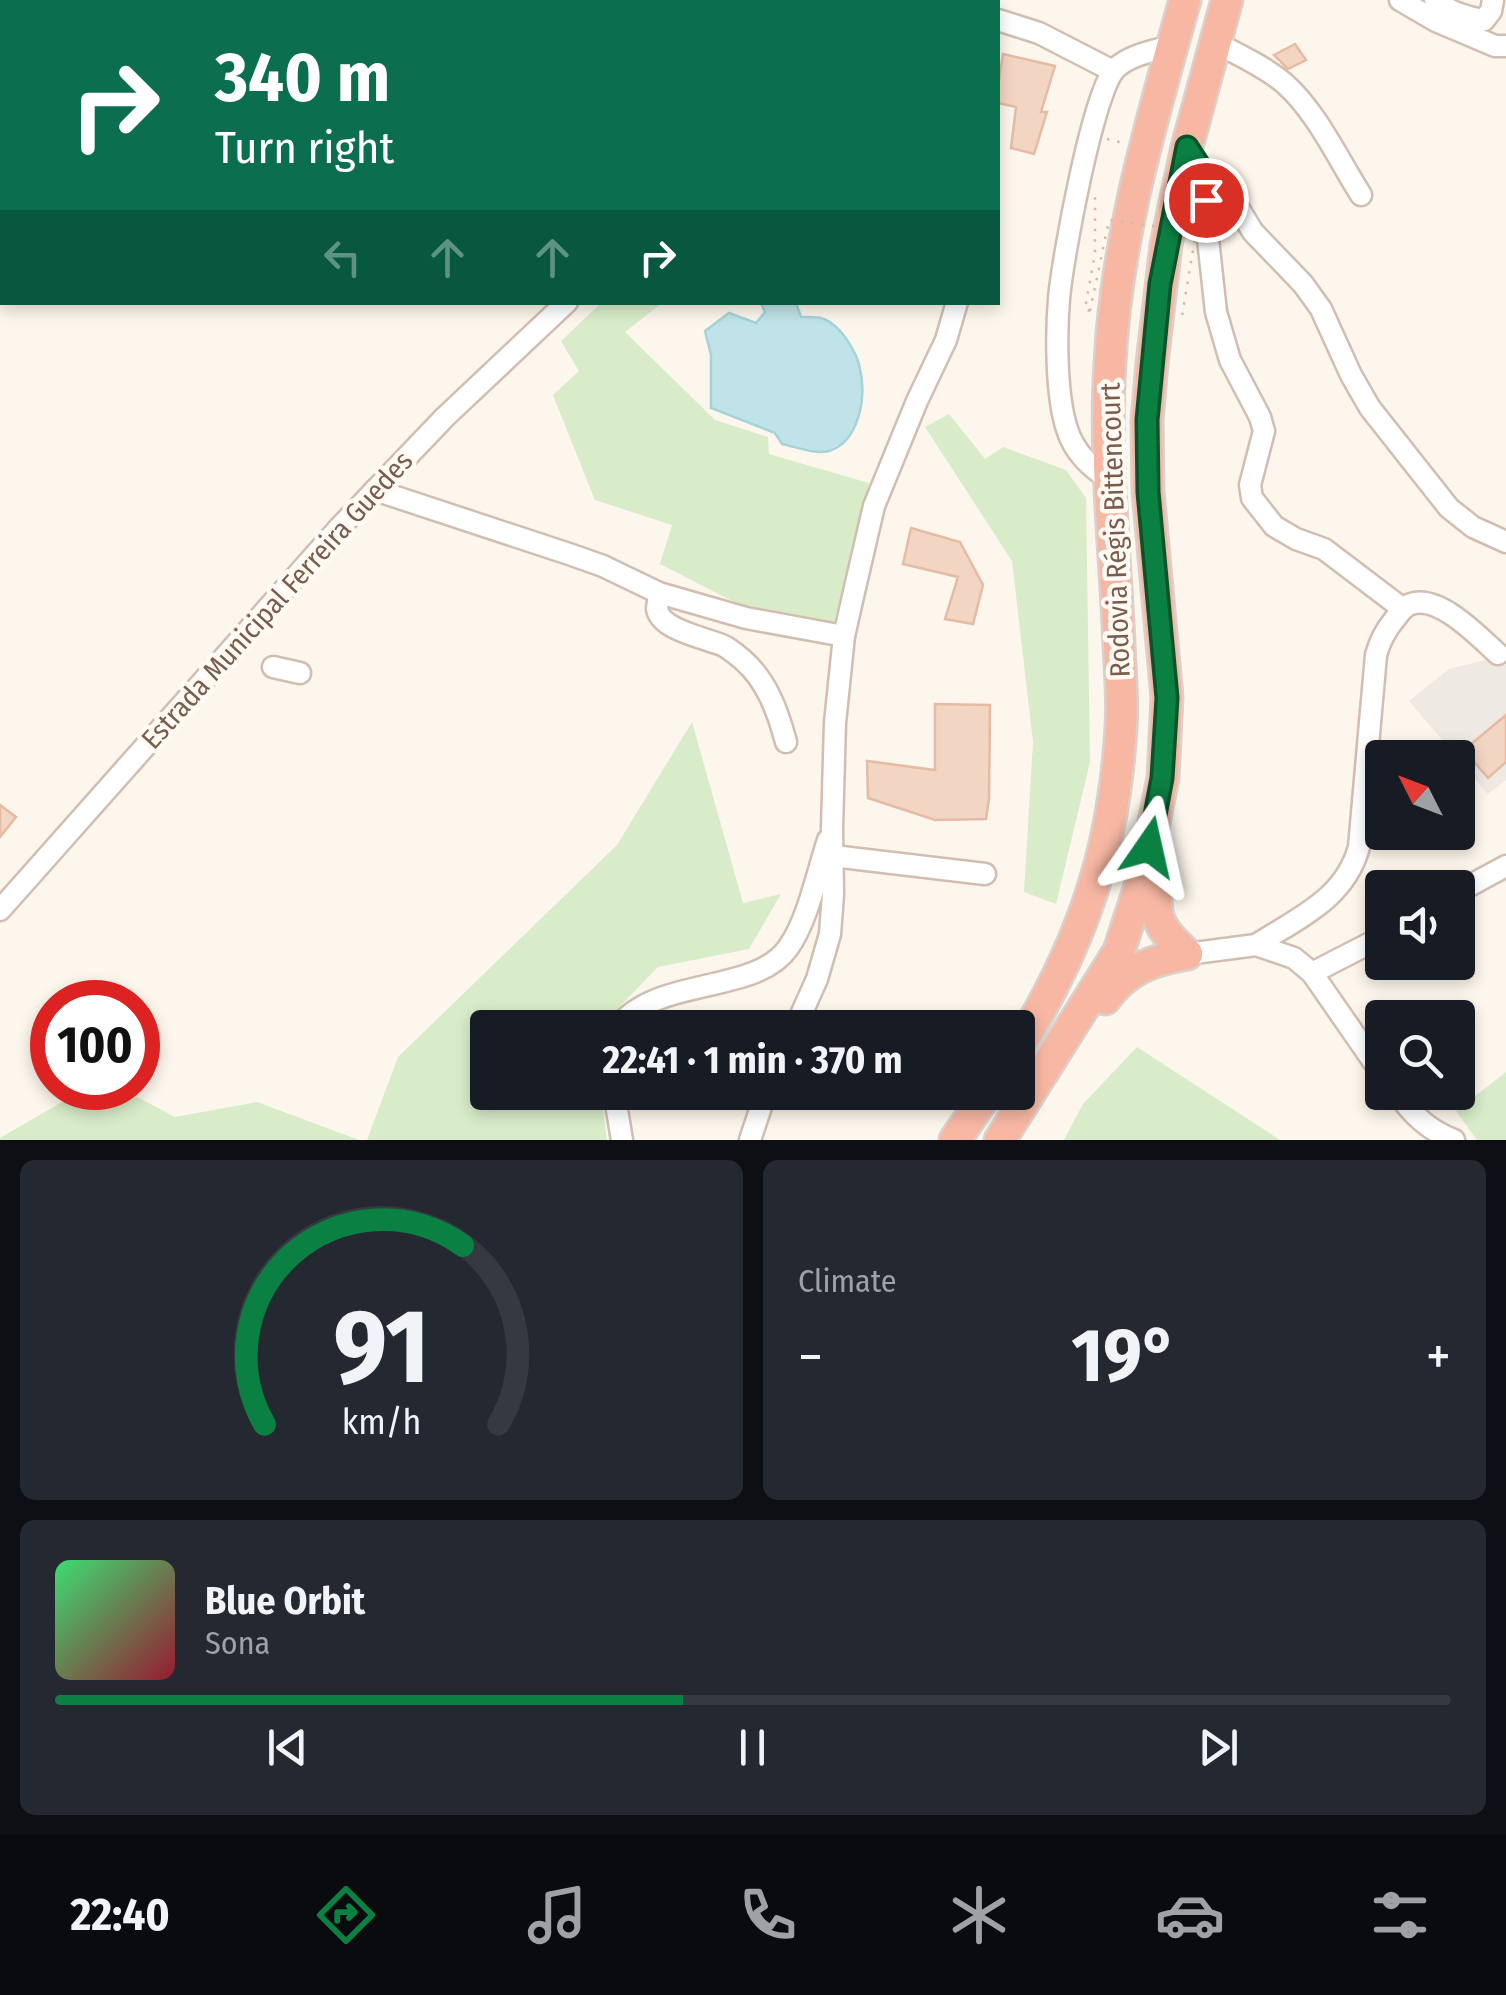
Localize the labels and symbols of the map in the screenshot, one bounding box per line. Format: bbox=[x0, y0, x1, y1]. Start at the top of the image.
pin bbox=[1164, 158, 1249, 243]
street label: Rodovia Régis Bittencourt bbox=[1093, 381, 1137, 678]
street label: Estrada Municipal Ferreira Guedes bbox=[135, 444, 419, 756]
north arrow bbox=[1365, 740, 1475, 850]
position arrow bbox=[1097, 795, 1201, 899]
speed limit sign: 100 bbox=[30, 980, 160, 1110]

